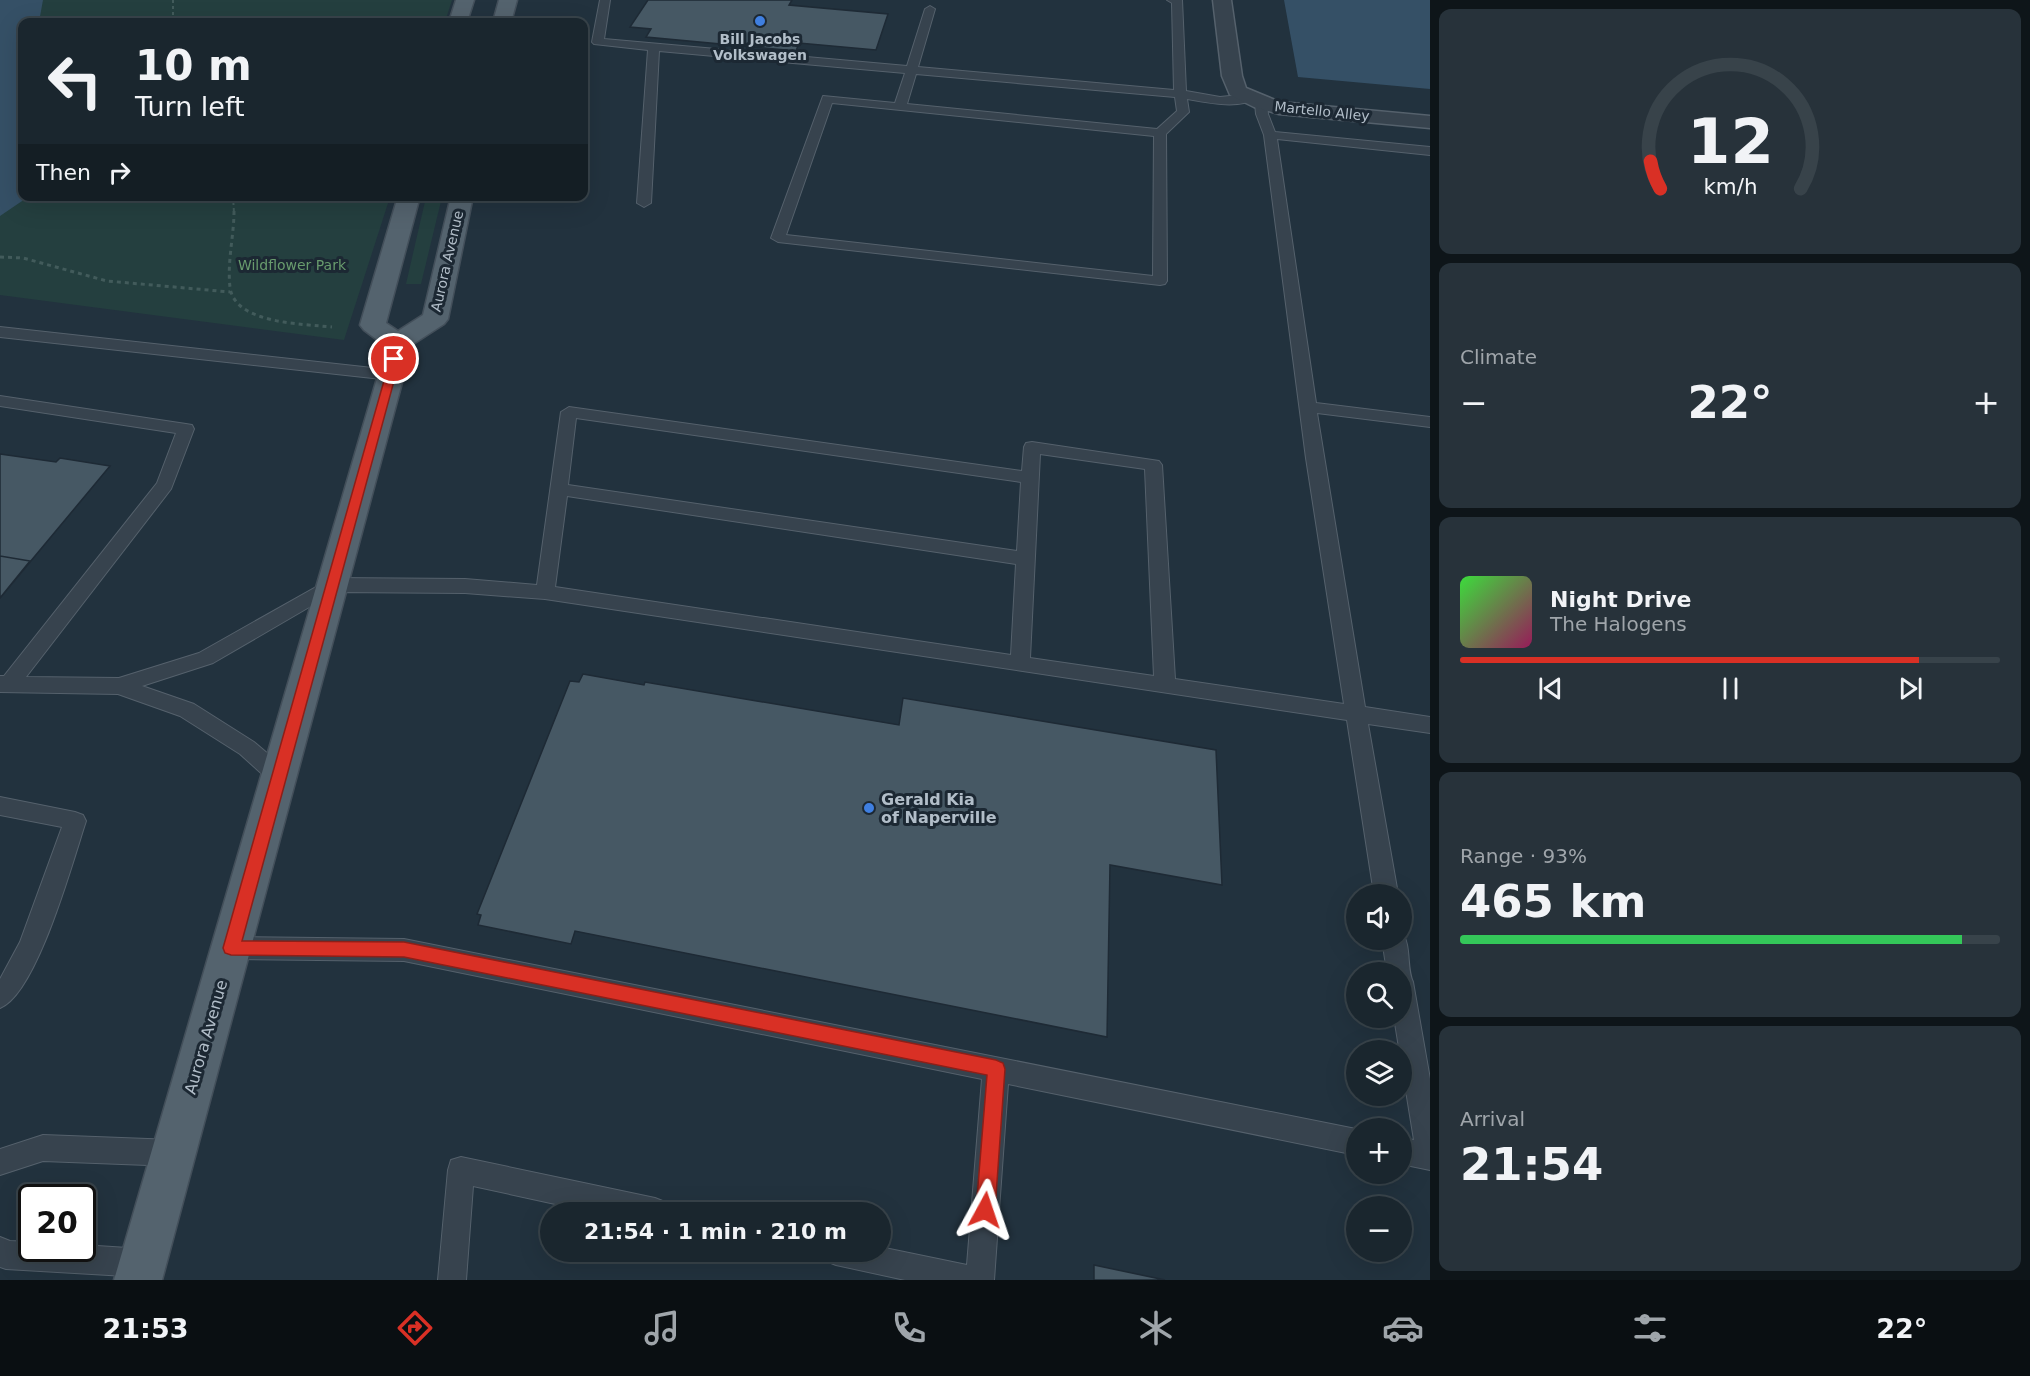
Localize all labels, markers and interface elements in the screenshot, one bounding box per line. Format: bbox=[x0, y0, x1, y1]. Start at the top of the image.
marker: Bill Jacobs Volkswagen bbox=[753, 14, 767, 28]
place label: Bill Jacobs Volkswagen bbox=[713, 31, 807, 63]
text: 10 m bbox=[135, 41, 252, 90]
icon: left bbox=[36, 42, 114, 120]
text: Turn left bbox=[135, 91, 245, 122]
street label: Martello Alley bbox=[1274, 98, 1370, 124]
text: 12 bbox=[1687, 105, 1773, 178]
icon: right bbox=[103, 156, 136, 189]
text: Then bbox=[36, 160, 91, 185]
text: km/h bbox=[1703, 174, 1757, 199]
street label: Aurora Avenue bbox=[428, 209, 466, 313]
park label: Wildflower Park bbox=[238, 257, 347, 273]
pin bbox=[368, 333, 419, 384]
icon: arrive bbox=[377, 342, 410, 375]
text: Climate bbox=[1460, 345, 1537, 369]
text: 22° bbox=[1687, 376, 1773, 429]
text: − bbox=[1460, 383, 1488, 422]
text: + bbox=[1972, 383, 2000, 422]
text: Night Drive bbox=[1550, 587, 1691, 612]
text: The Halogens bbox=[1550, 612, 1687, 636]
icon: previous bbox=[1534, 672, 1567, 705]
icon: pause bbox=[1714, 672, 1747, 705]
icon: next bbox=[1894, 672, 1927, 705]
place label: Gerald Kia of Naperville bbox=[881, 790, 997, 827]
marker: Gerald Kia of Naperville bbox=[862, 801, 876, 815]
text: Range · 93% bbox=[1460, 844, 1587, 868]
text: 465 km bbox=[1460, 875, 1646, 928]
map controls bbox=[1346, 884, 1412, 1262]
button: sound bbox=[1346, 884, 1412, 950]
button: search bbox=[1346, 962, 1412, 1028]
street label: Aurora Avenue bbox=[181, 978, 231, 1096]
button: layers bbox=[1346, 1040, 1412, 1106]
text: Arrival bbox=[1460, 1107, 1525, 1131]
button: + bbox=[1346, 1118, 1412, 1184]
text: 21:54 bbox=[1460, 1138, 1603, 1191]
position arrow bbox=[953, 1178, 1017, 1242]
speed limit sign: 20 bbox=[18, 1184, 96, 1262]
button: − bbox=[1346, 1196, 1412, 1262]
text: 21:54 · 1 min · 210 m bbox=[584, 1219, 847, 1244]
icon: directions bbox=[394, 1307, 436, 1349]
icon: music bbox=[641, 1307, 683, 1349]
icon: phone bbox=[888, 1307, 930, 1349]
icon: climate bbox=[1135, 1307, 1177, 1349]
icon: car bbox=[1382, 1307, 1424, 1349]
icon: filters bbox=[1629, 1307, 1671, 1349]
text: 21:53 bbox=[103, 1313, 189, 1344]
text: 22° bbox=[1876, 1313, 1927, 1344]

